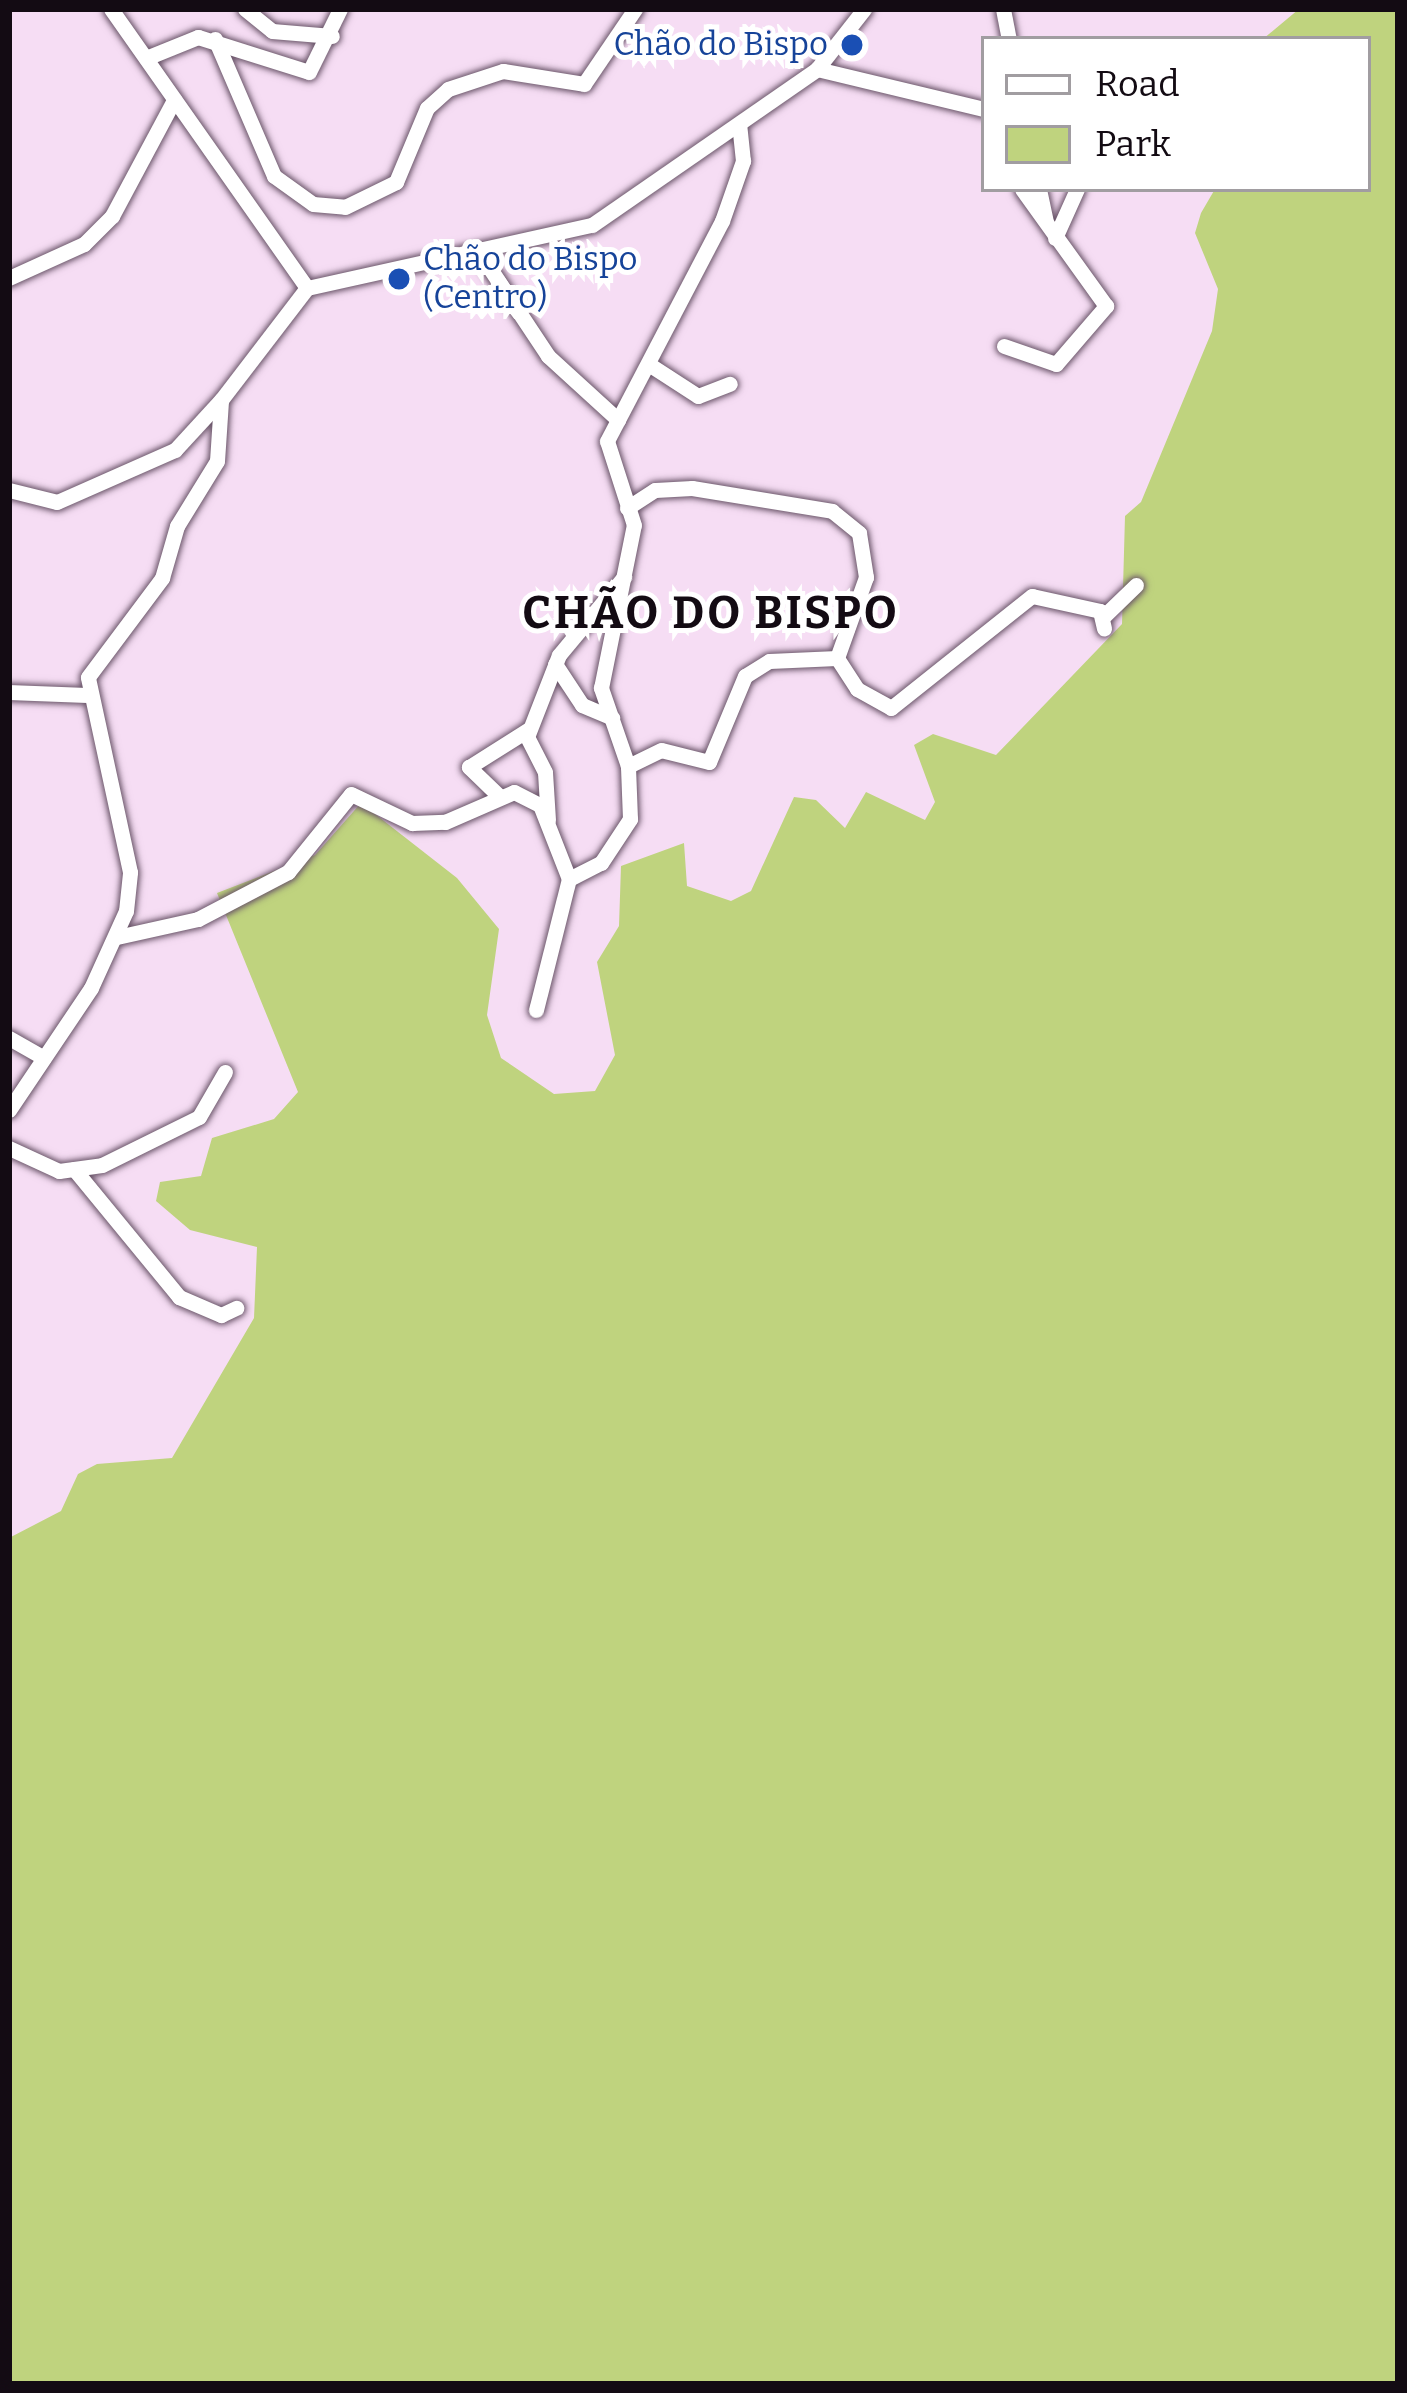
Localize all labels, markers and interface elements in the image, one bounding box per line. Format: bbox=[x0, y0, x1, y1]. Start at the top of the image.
place label: Chão do Bispo bbox=[613, 25, 828, 65]
marker: Chão do Bispo bbox=[839, 32, 865, 58]
legend bbox=[981, 36, 1371, 192]
text: Road bbox=[1095, 62, 1180, 106]
text: Park bbox=[1095, 122, 1171, 166]
place label: Chão do Bispo (Centro) bbox=[423, 240, 638, 318]
marker: Chão do Bispo (Centro) bbox=[386, 266, 412, 292]
district label: CHÃO DO BISPO bbox=[522, 587, 900, 641]

